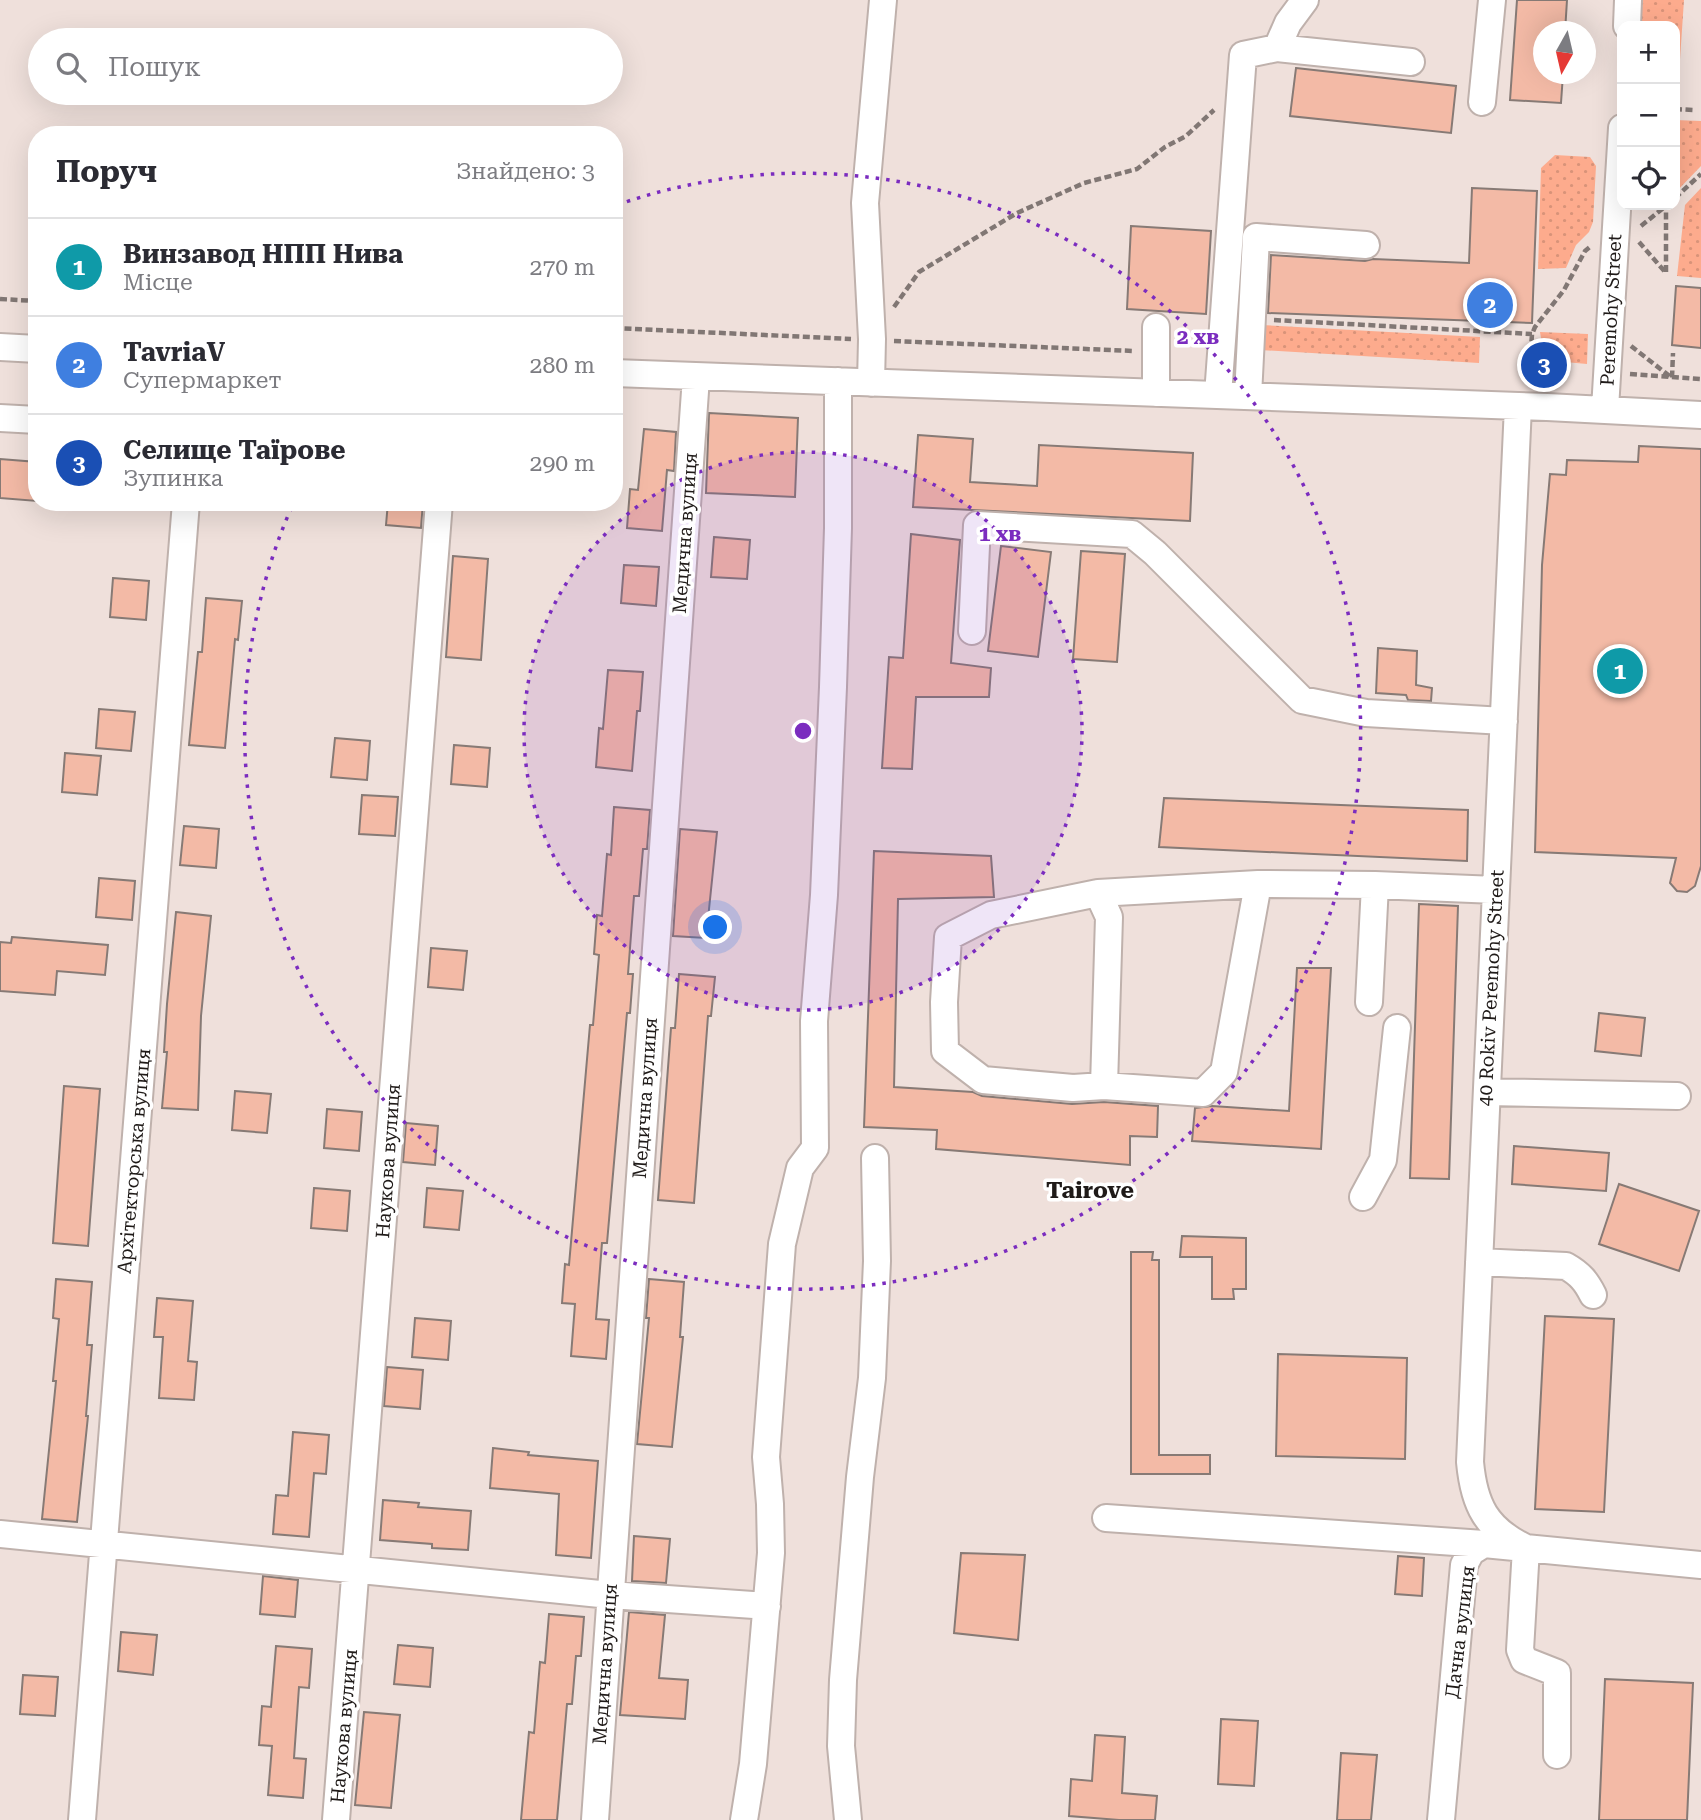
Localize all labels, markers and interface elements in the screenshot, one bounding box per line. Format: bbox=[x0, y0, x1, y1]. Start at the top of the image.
north arrow bbox=[1533, 21, 1596, 84]
map controls bbox=[1617, 21, 1680, 210]
button: + bbox=[1617, 21, 1680, 84]
search box bbox=[28, 28, 623, 105]
icon: search bbox=[52, 48, 90, 86]
text: Пошук bbox=[108, 52, 201, 82]
button: − bbox=[1617, 84, 1680, 147]
button: locate bbox=[1617, 147, 1680, 210]
text: Поруч bbox=[56, 154, 157, 189]
text: Знайдено: 3 bbox=[456, 158, 595, 185]
street label: Peremohy Street bbox=[1596, 234, 1626, 386]
text: Винзавод НПП Нива bbox=[123, 239, 403, 269]
text: 1 bbox=[73, 254, 85, 281]
text: 270 m bbox=[530, 254, 595, 281]
text: Місце bbox=[123, 269, 193, 296]
pin: 2 bbox=[1467, 279, 1513, 331]
text: 2 хв bbox=[1177, 325, 1219, 349]
text: TavriaV bbox=[123, 337, 225, 367]
pin: 3 bbox=[1521, 339, 1567, 391]
text: 2 bbox=[73, 352, 85, 379]
text: 280 m bbox=[530, 352, 595, 379]
text: Супермаркет bbox=[123, 367, 281, 394]
text: Селище Таїрове bbox=[123, 435, 345, 465]
text: 3 bbox=[73, 450, 85, 477]
text: 290 m bbox=[530, 450, 595, 477]
street label: Медична вулиця bbox=[668, 451, 702, 614]
text: Зупинка bbox=[123, 465, 223, 492]
text: 1 хв bbox=[979, 522, 1021, 546]
pin: 1 bbox=[1597, 645, 1643, 697]
centre of rings bbox=[791, 719, 815, 743]
street label: 40 Rokiv Peremohy Street bbox=[1473, 869, 1509, 1107]
your location bbox=[698, 910, 732, 944]
street label: Медична вулиця bbox=[628, 1016, 662, 1179]
street label: Архітекторська вулиця bbox=[113, 1047, 155, 1275]
street label: Наукова вулиця bbox=[371, 1083, 405, 1239]
district label: Tairove bbox=[1046, 1177, 1134, 1204]
street label: Дачна вулиця bbox=[1440, 1564, 1480, 1700]
street label: Медична вулиця bbox=[588, 1582, 622, 1745]
street label: Наукова вулиця bbox=[326, 1648, 362, 1804]

